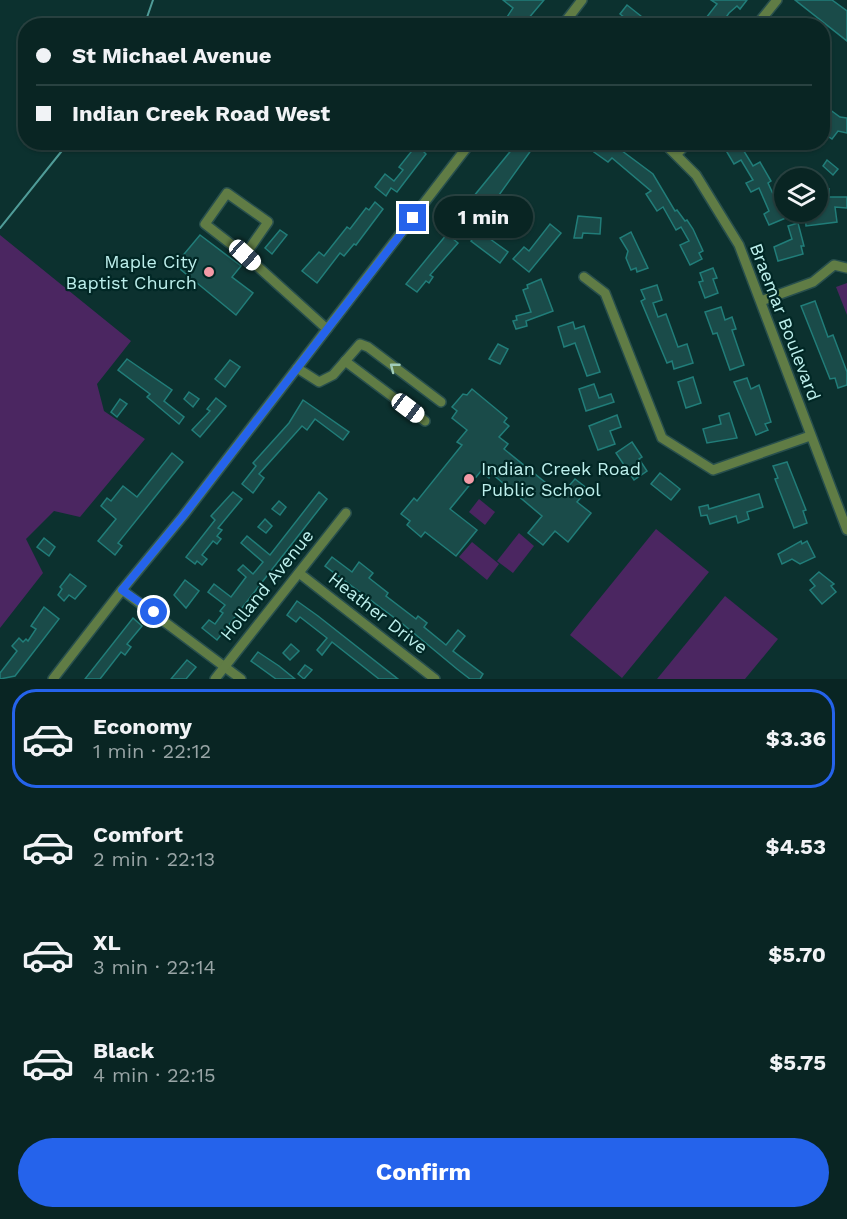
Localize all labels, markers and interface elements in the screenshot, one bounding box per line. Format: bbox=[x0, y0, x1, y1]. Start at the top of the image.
text: St Michael Avenue bbox=[72, 43, 271, 68]
text: Indian Creek Road West bbox=[72, 101, 330, 126]
map controls bbox=[774, 168, 828, 222]
button: layers bbox=[774, 168, 828, 222]
callout: 1 min bbox=[434, 197, 533, 239]
route end bbox=[399, 204, 426, 231]
text: 1 min bbox=[458, 205, 509, 229]
car bbox=[226, 236, 264, 274]
street label: Braemar Boulevard bbox=[746, 240, 825, 403]
place label: Maple City Baptist Church bbox=[66, 251, 198, 293]
marker: Maple City Baptist Church bbox=[202, 265, 216, 279]
one-way arrow bbox=[390, 364, 401, 375]
car bbox=[388, 390, 428, 426]
place label: Indian Creek Road Public School bbox=[481, 458, 641, 500]
marker: Indian Creek Road Public School bbox=[462, 472, 476, 486]
street label: Holland Avenue bbox=[215, 525, 318, 644]
street label: Heather Drive bbox=[324, 567, 432, 658]
route start bbox=[140, 598, 167, 625]
icon: car bbox=[21, 712, 75, 766]
text: Economy bbox=[93, 714, 192, 739]
text: $3.36 bbox=[766, 726, 826, 751]
text: 1 min · 22:12 bbox=[93, 739, 211, 763]
icon: car bbox=[21, 820, 75, 874]
text: Comfort bbox=[93, 822, 183, 847]
text: $4.53 bbox=[766, 834, 826, 859]
text: 2 min · 22:13 bbox=[93, 847, 215, 871]
icon: car bbox=[21, 928, 75, 982]
text: XL bbox=[93, 930, 121, 955]
text: $5.70 bbox=[768, 942, 826, 967]
text: 3 min · 22:14 bbox=[93, 955, 216, 979]
icon: car bbox=[21, 1036, 75, 1090]
text: Black bbox=[93, 1038, 154, 1063]
text: $5.75 bbox=[769, 1050, 826, 1075]
text: 4 min · 22:15 bbox=[93, 1063, 216, 1087]
button: Confirm bbox=[18, 1138, 829, 1207]

